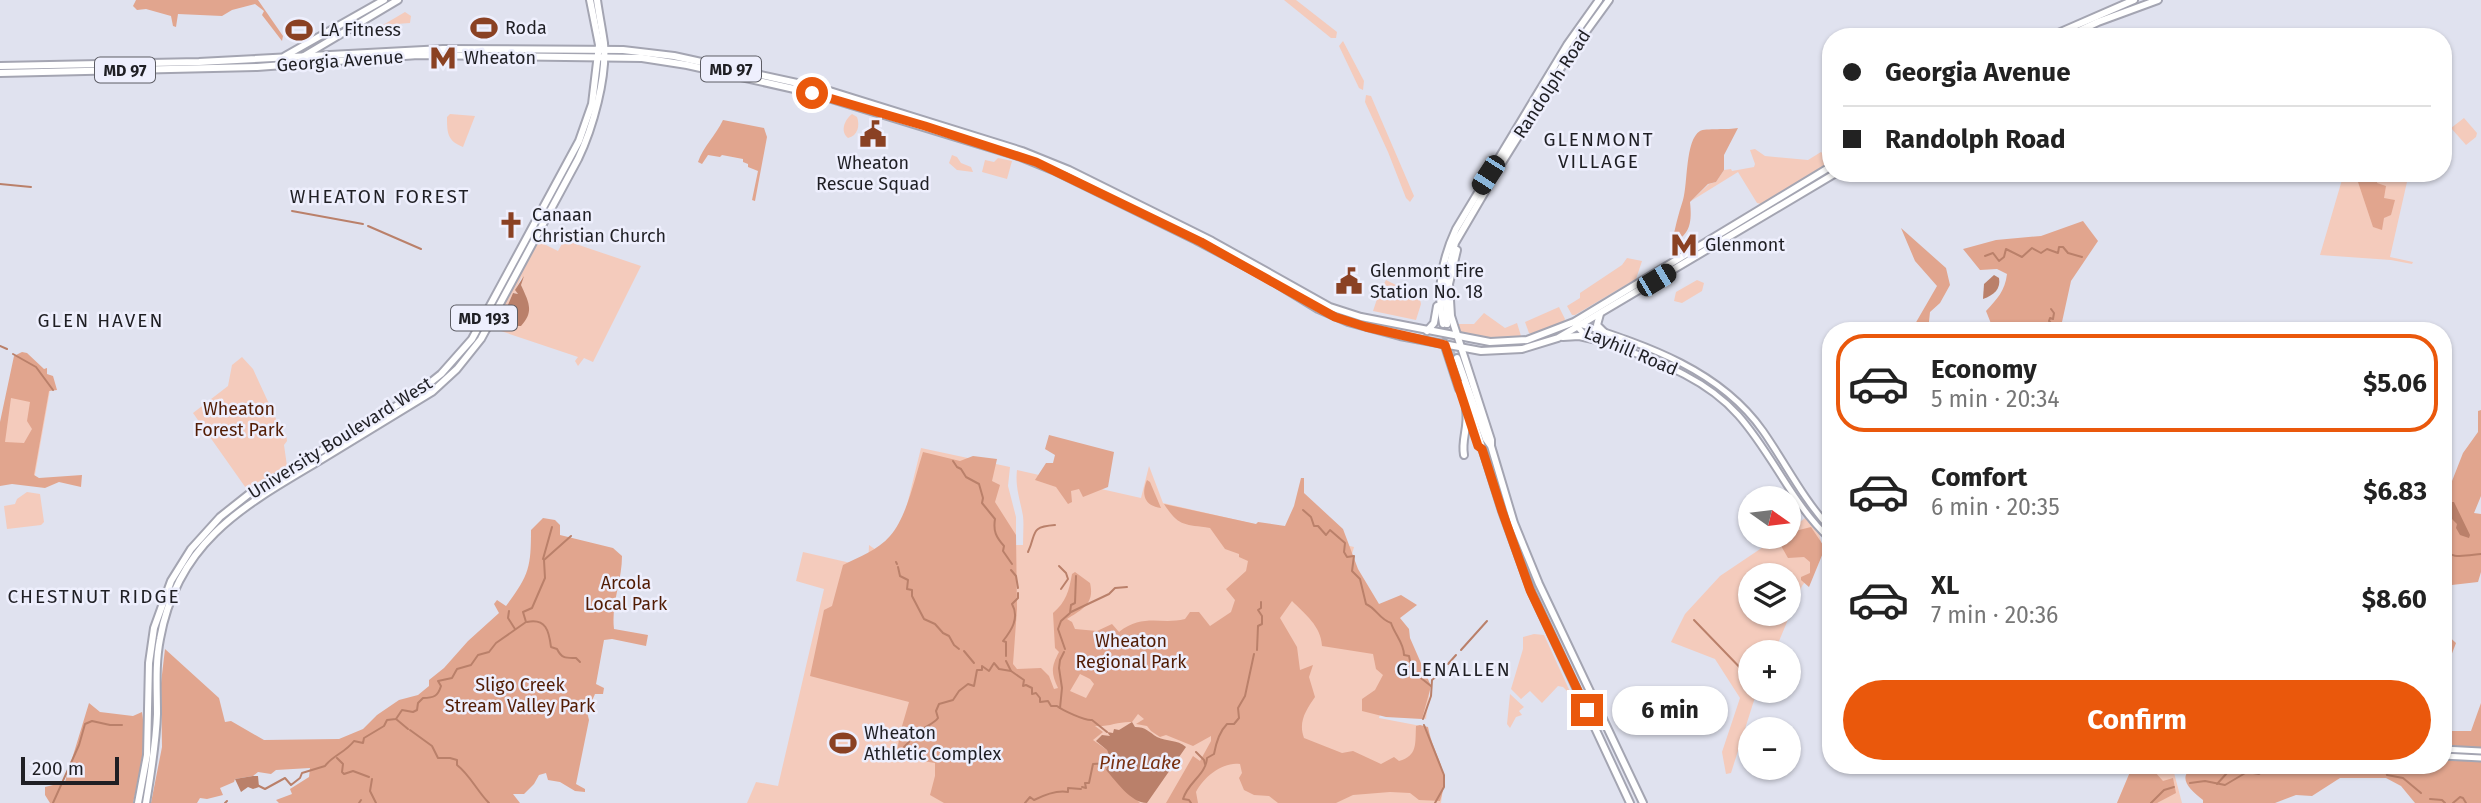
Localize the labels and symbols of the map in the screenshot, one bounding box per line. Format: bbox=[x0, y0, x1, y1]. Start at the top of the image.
sports icon: Roda bbox=[469, 13, 499, 43]
sports icon: LA Fitness bbox=[284, 15, 314, 45]
place label: Roda bbox=[505, 17, 547, 39]
place label: LA Fitness bbox=[320, 19, 401, 41]
street label: Randolph Road bbox=[1509, 26, 1595, 142]
metro station icon: Wheaton bbox=[428, 43, 458, 73]
street label: Georgia Avenue bbox=[276, 46, 404, 76]
place label: Wheaton bbox=[464, 47, 536, 69]
road number: MD 97 bbox=[701, 57, 761, 82]
road number: MD 97 bbox=[95, 58, 155, 82]
route start bbox=[796, 77, 828, 109]
public building icon: Wheaton Rescue Squad bbox=[858, 119, 888, 149]
district label: GLENMONT VILLAGE bbox=[1543, 128, 1655, 173]
place label: Wheaton Rescue Squad bbox=[816, 152, 930, 195]
car bbox=[1468, 152, 1509, 198]
district label: WHEATON FOREST bbox=[290, 185, 470, 208]
place label: Canaan Christian Church bbox=[532, 204, 666, 247]
church icon: Canaan Christian Church bbox=[496, 210, 526, 240]
metro station icon: Glenmont bbox=[1669, 230, 1699, 260]
place label: Glenmont bbox=[1705, 234, 1785, 256]
place label: Glenmont Fire Station No. 18 bbox=[1370, 260, 1484, 303]
car bbox=[1633, 260, 1680, 300]
public building icon: Glenmont Fire Station No. 18 bbox=[1334, 266, 1364, 296]
road number: MD 193 bbox=[451, 306, 517, 330]
district label: GLEN HAVEN bbox=[38, 309, 164, 332]
street label: Layhill Road bbox=[1581, 321, 1681, 381]
street label: University Boulevard West bbox=[244, 372, 437, 504]
park label: Wheaton Forest Park bbox=[194, 398, 285, 441]
north arrow bbox=[1738, 486, 1801, 550]
park label: Arcola Local Park bbox=[585, 572, 668, 615]
district label: CHESTNUT RIDGE bbox=[7, 585, 181, 608]
park label: Wheaton Regional Park bbox=[1075, 630, 1187, 673]
district label: GLENALLEN bbox=[1396, 658, 1512, 681]
park label: Sligo Creek Stream Valley Park bbox=[445, 674, 596, 717]
callout: 6 min bbox=[1612, 686, 1727, 734]
route end bbox=[1571, 694, 1603, 726]
place label: Wheaton Athletic Complex bbox=[864, 722, 1001, 765]
sports icon: Wheaton Athletic Complex bbox=[828, 728, 858, 758]
water label: Pine Lake bbox=[1099, 751, 1181, 774]
scale bar bbox=[21, 754, 119, 786]

